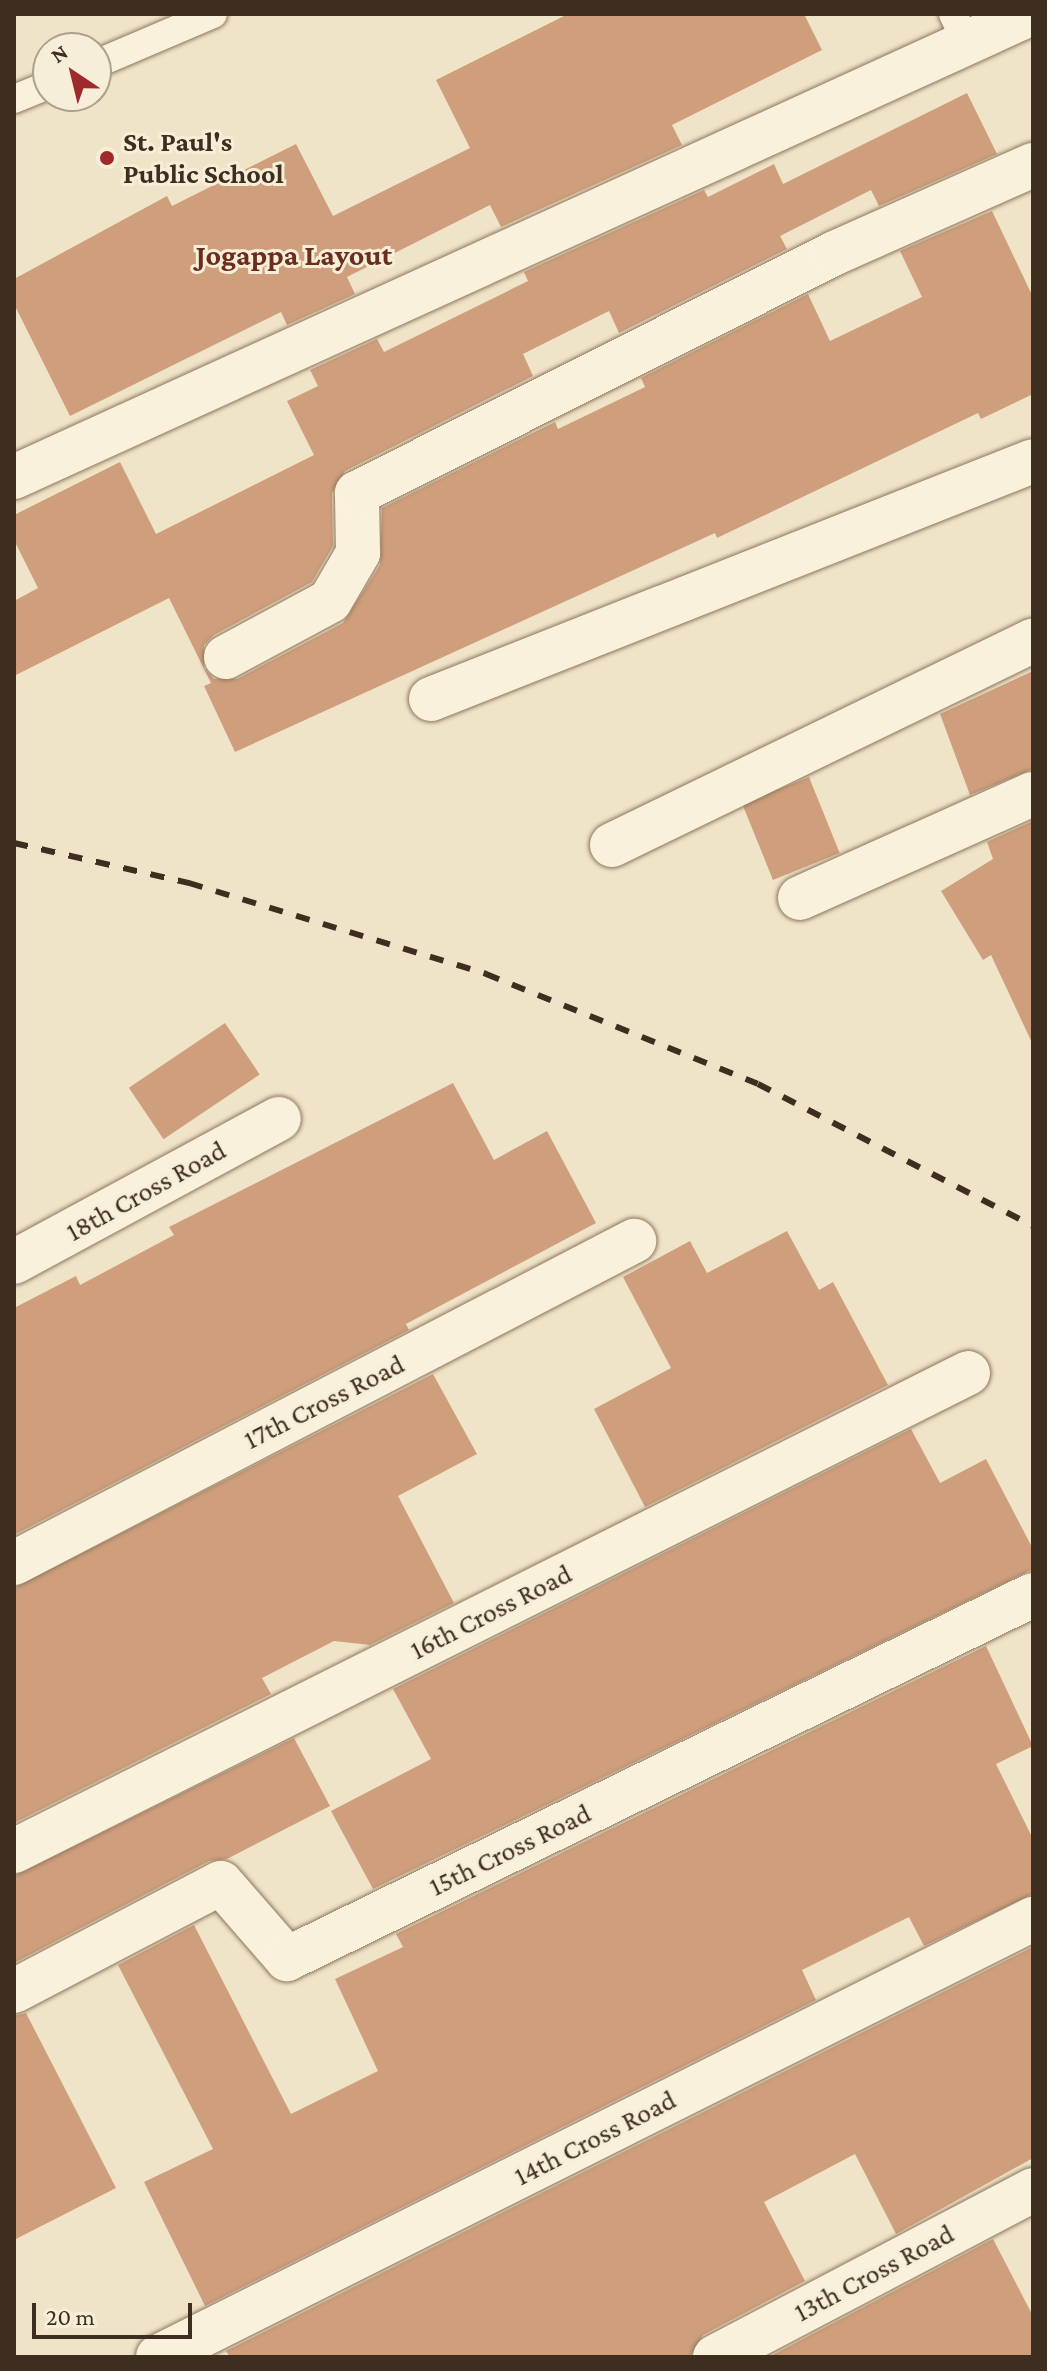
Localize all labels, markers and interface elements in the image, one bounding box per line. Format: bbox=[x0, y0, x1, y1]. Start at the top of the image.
north arrow bbox=[32, 32, 112, 112]
text: N bbox=[46, 39, 72, 68]
place label: St. Paul's Public School bbox=[123, 125, 284, 191]
marker: St. Paul's Public School bbox=[98, 149, 116, 167]
district label: Jogappa Layout bbox=[196, 237, 392, 273]
street label: 18th Cross Road bbox=[60, 1133, 232, 1249]
street label: 17th Cross Road bbox=[238, 1347, 410, 1457]
street label: 16th Cross Road bbox=[405, 1557, 577, 1667]
street label: 15th Cross Road bbox=[424, 1796, 596, 1904]
street label: 14th Cross Road bbox=[509, 2083, 681, 2193]
street label: 13th Cross Road bbox=[788, 2217, 960, 2329]
scale bar bbox=[36, 2287, 196, 2337]
text: 20 m bbox=[46, 2303, 95, 2330]

